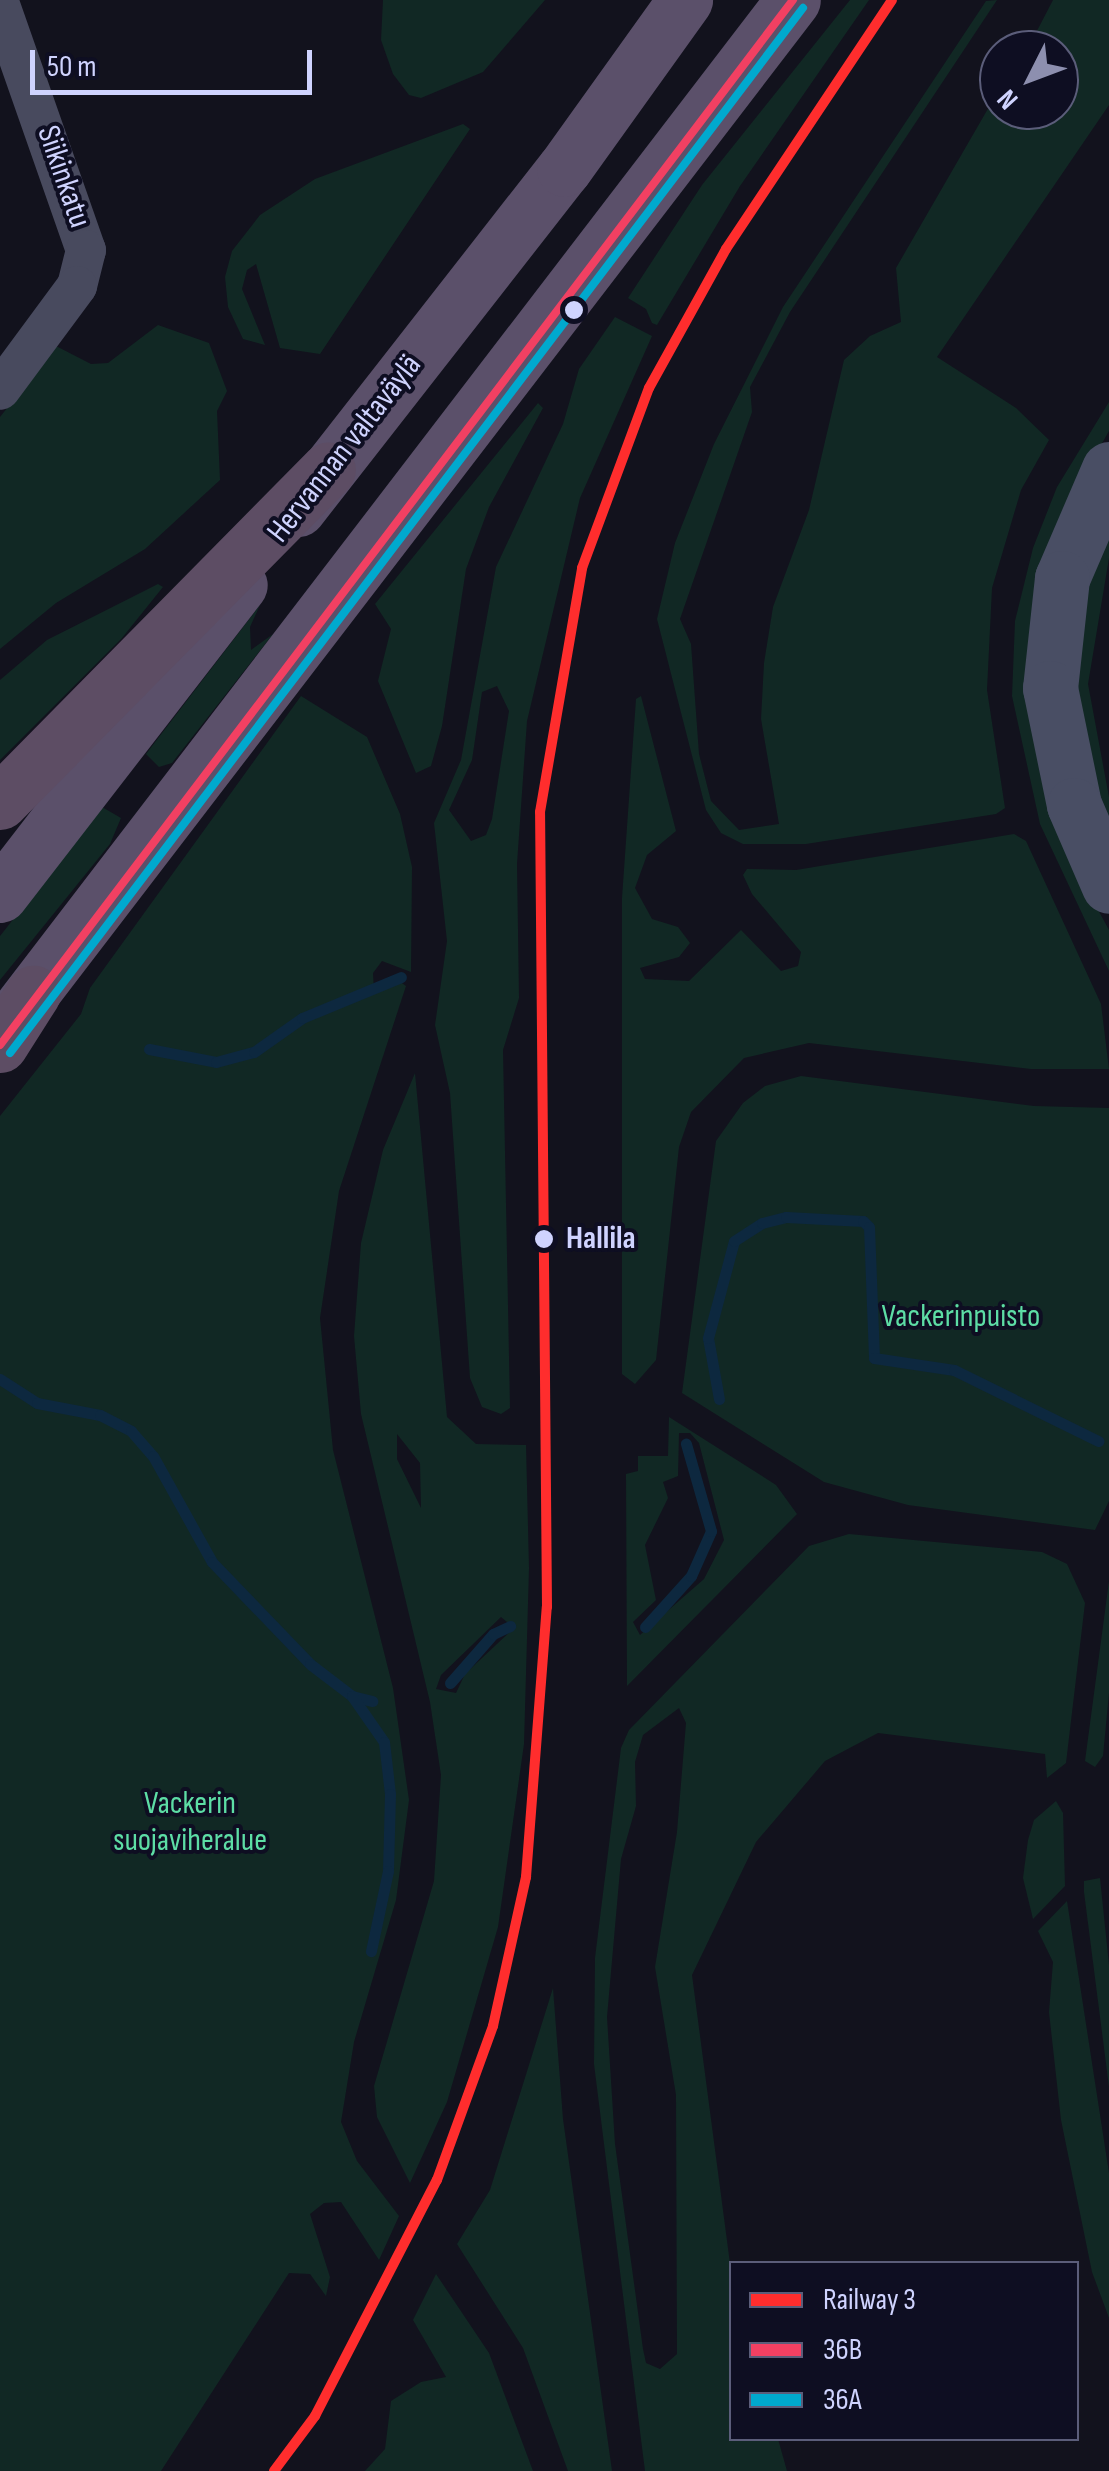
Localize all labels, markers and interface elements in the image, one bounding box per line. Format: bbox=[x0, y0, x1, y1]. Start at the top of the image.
scale bar bbox=[35, 30, 318, 92]
north arrow bbox=[979, 30, 1079, 130]
text: 50 m bbox=[47, 49, 96, 85]
text: N bbox=[991, 82, 1025, 116]
street label: Siikinkatu bbox=[28, 121, 98, 233]
unlabelled marker bbox=[564, 300, 584, 320]
street label: Hervannan valtaväylä bbox=[260, 347, 430, 551]
place label: Hallila bbox=[566, 1220, 636, 1258]
marker: Hallila bbox=[531, 1226, 557, 1252]
park label: Vackerinpuisto bbox=[882, 1298, 1040, 1336]
park label: Vackerin suojaviheralue bbox=[113, 1786, 267, 1861]
legend bbox=[729, 2261, 1079, 2441]
text: Railway 3 bbox=[823, 2282, 916, 2318]
text: 36B bbox=[823, 2332, 862, 2368]
text: 36A bbox=[823, 2382, 862, 2418]

